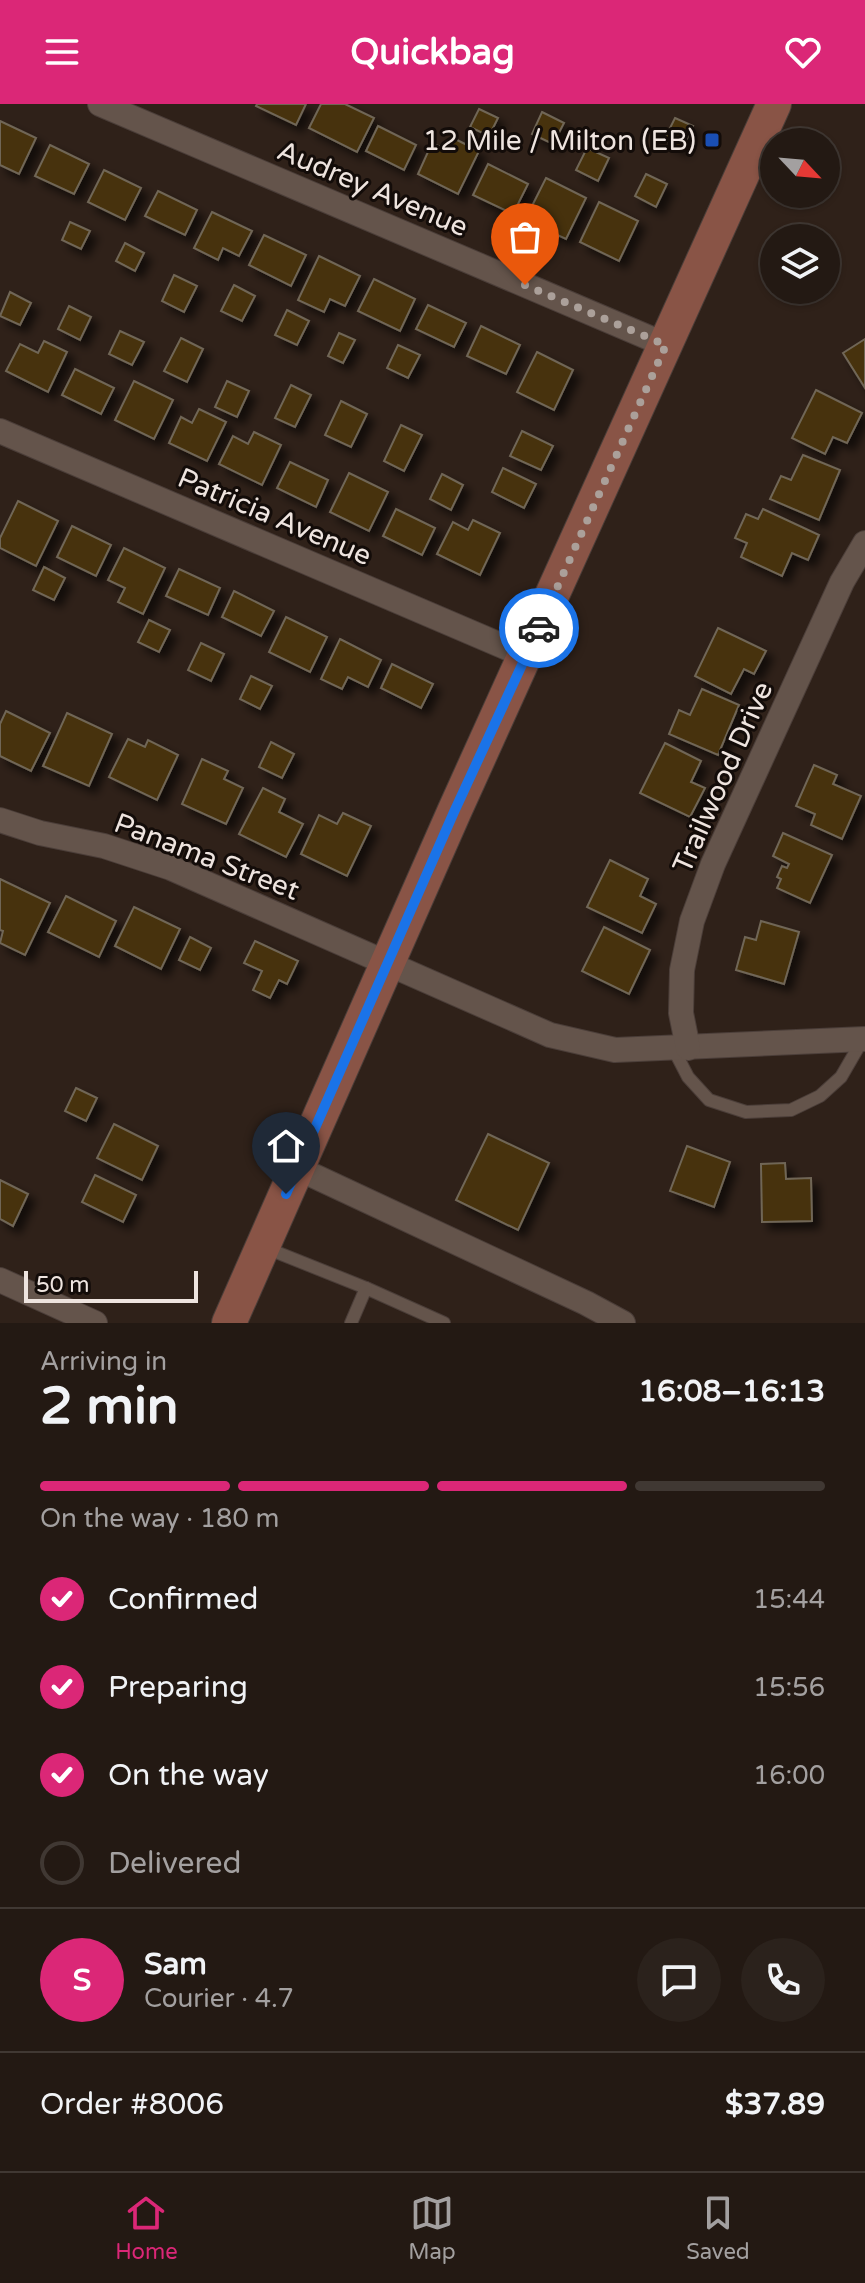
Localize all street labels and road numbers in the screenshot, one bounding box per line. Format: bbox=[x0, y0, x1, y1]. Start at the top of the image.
street label: Audrey Avenue bbox=[272, 133, 473, 244]
street label: Patricia Avenue bbox=[173, 461, 377, 573]
street label: Trailwood Drive bbox=[666, 677, 780, 878]
street label: Panama Street bbox=[109, 806, 304, 908]

